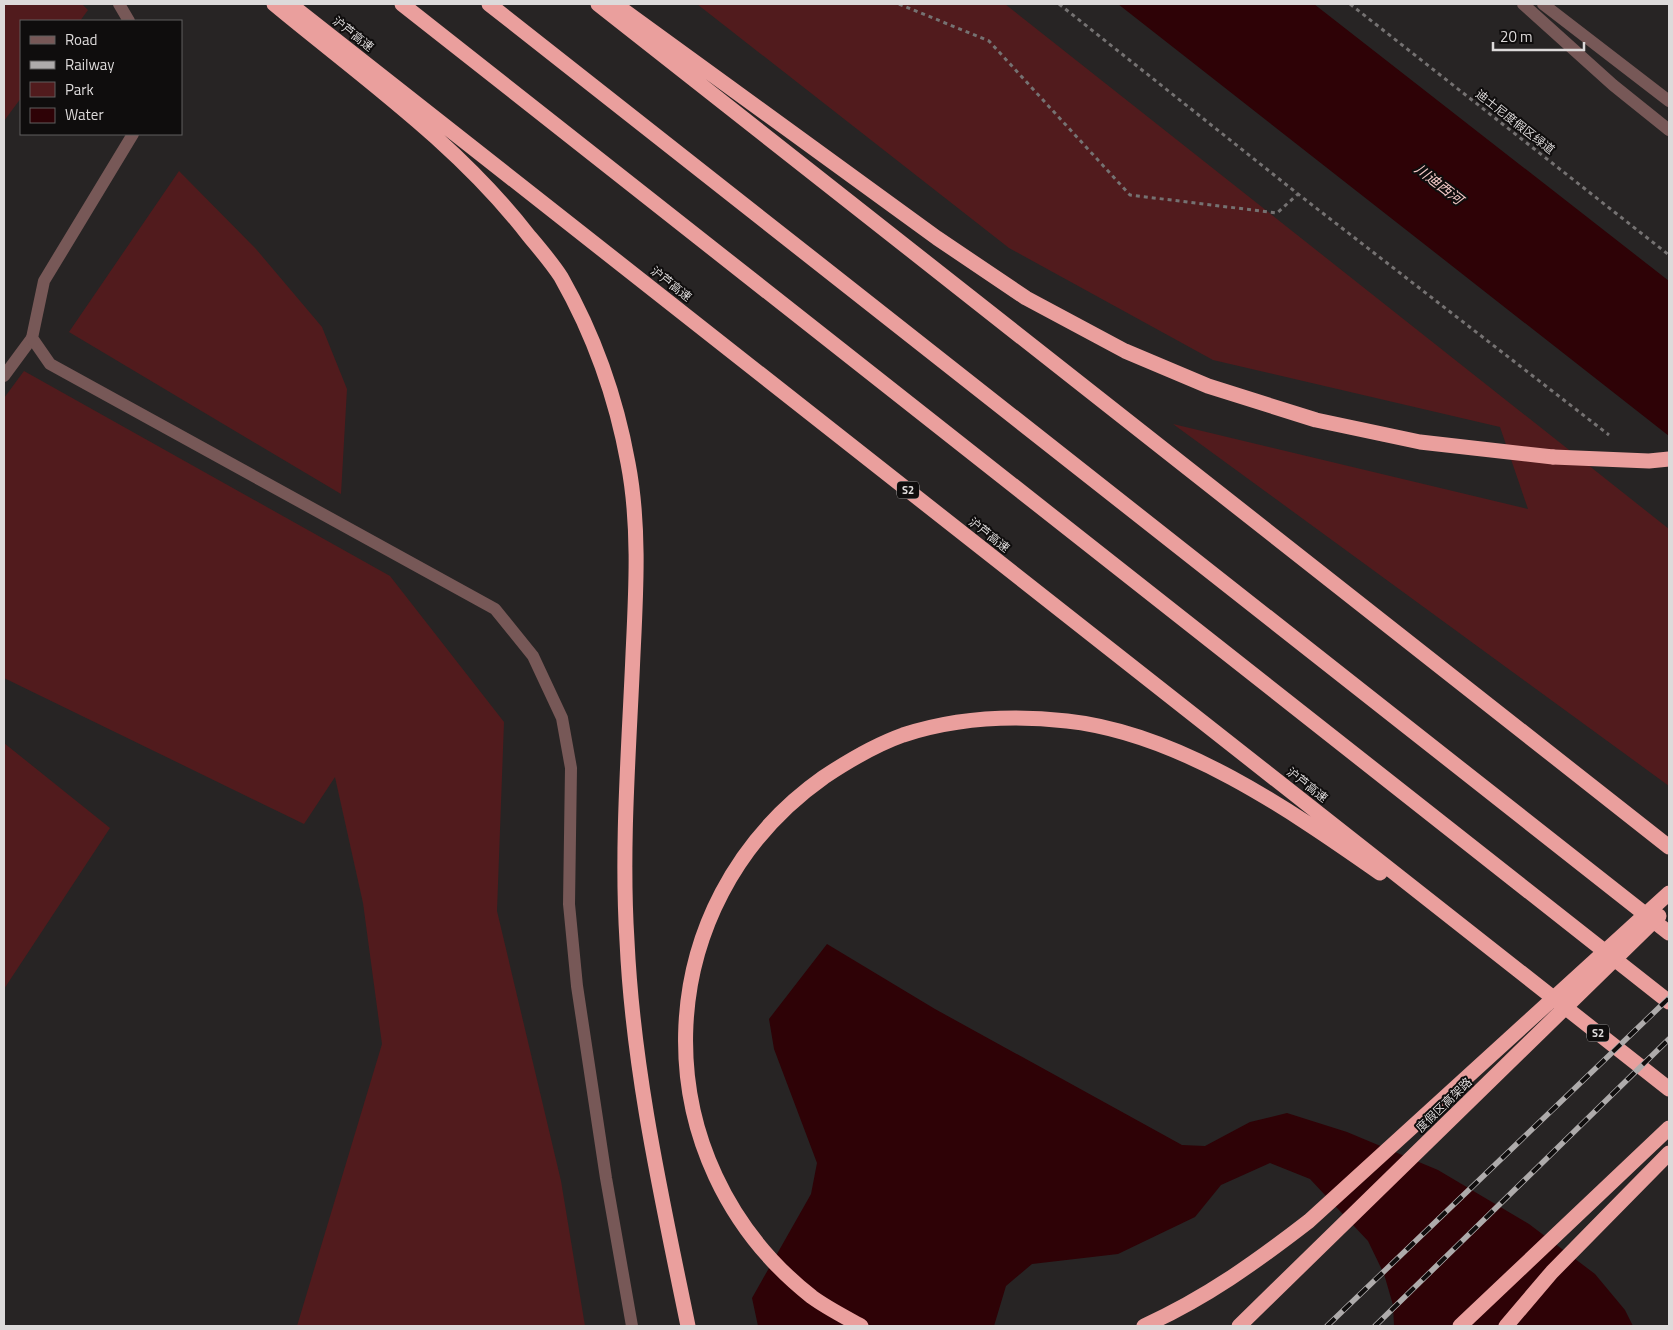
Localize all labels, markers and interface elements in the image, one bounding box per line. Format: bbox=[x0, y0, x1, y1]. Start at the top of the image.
street label: 沪芦高速 bbox=[329, 11, 378, 56]
legend bbox=[20, 20, 182, 135]
scale bar bbox=[1493, 20, 1584, 52]
text: 20 m bbox=[1500, 25, 1533, 48]
text: Road bbox=[65, 28, 97, 51]
text: Railway bbox=[65, 53, 115, 76]
text: Park bbox=[65, 78, 94, 101]
street label: 迪士尼度假区绿道 bbox=[1472, 85, 1559, 159]
text: Water bbox=[65, 103, 104, 126]
water label: 川迪西河 bbox=[1411, 158, 1470, 211]
street label: 沪芦高速 bbox=[647, 261, 696, 306]
road number: S2 bbox=[897, 482, 919, 498]
street label: 沪芦高速 bbox=[965, 512, 1014, 557]
street label: 沪芦高速 bbox=[1283, 762, 1332, 807]
road number: S2 bbox=[1587, 1024, 1609, 1042]
street label: 度假区高架路 bbox=[1411, 1073, 1476, 1136]

